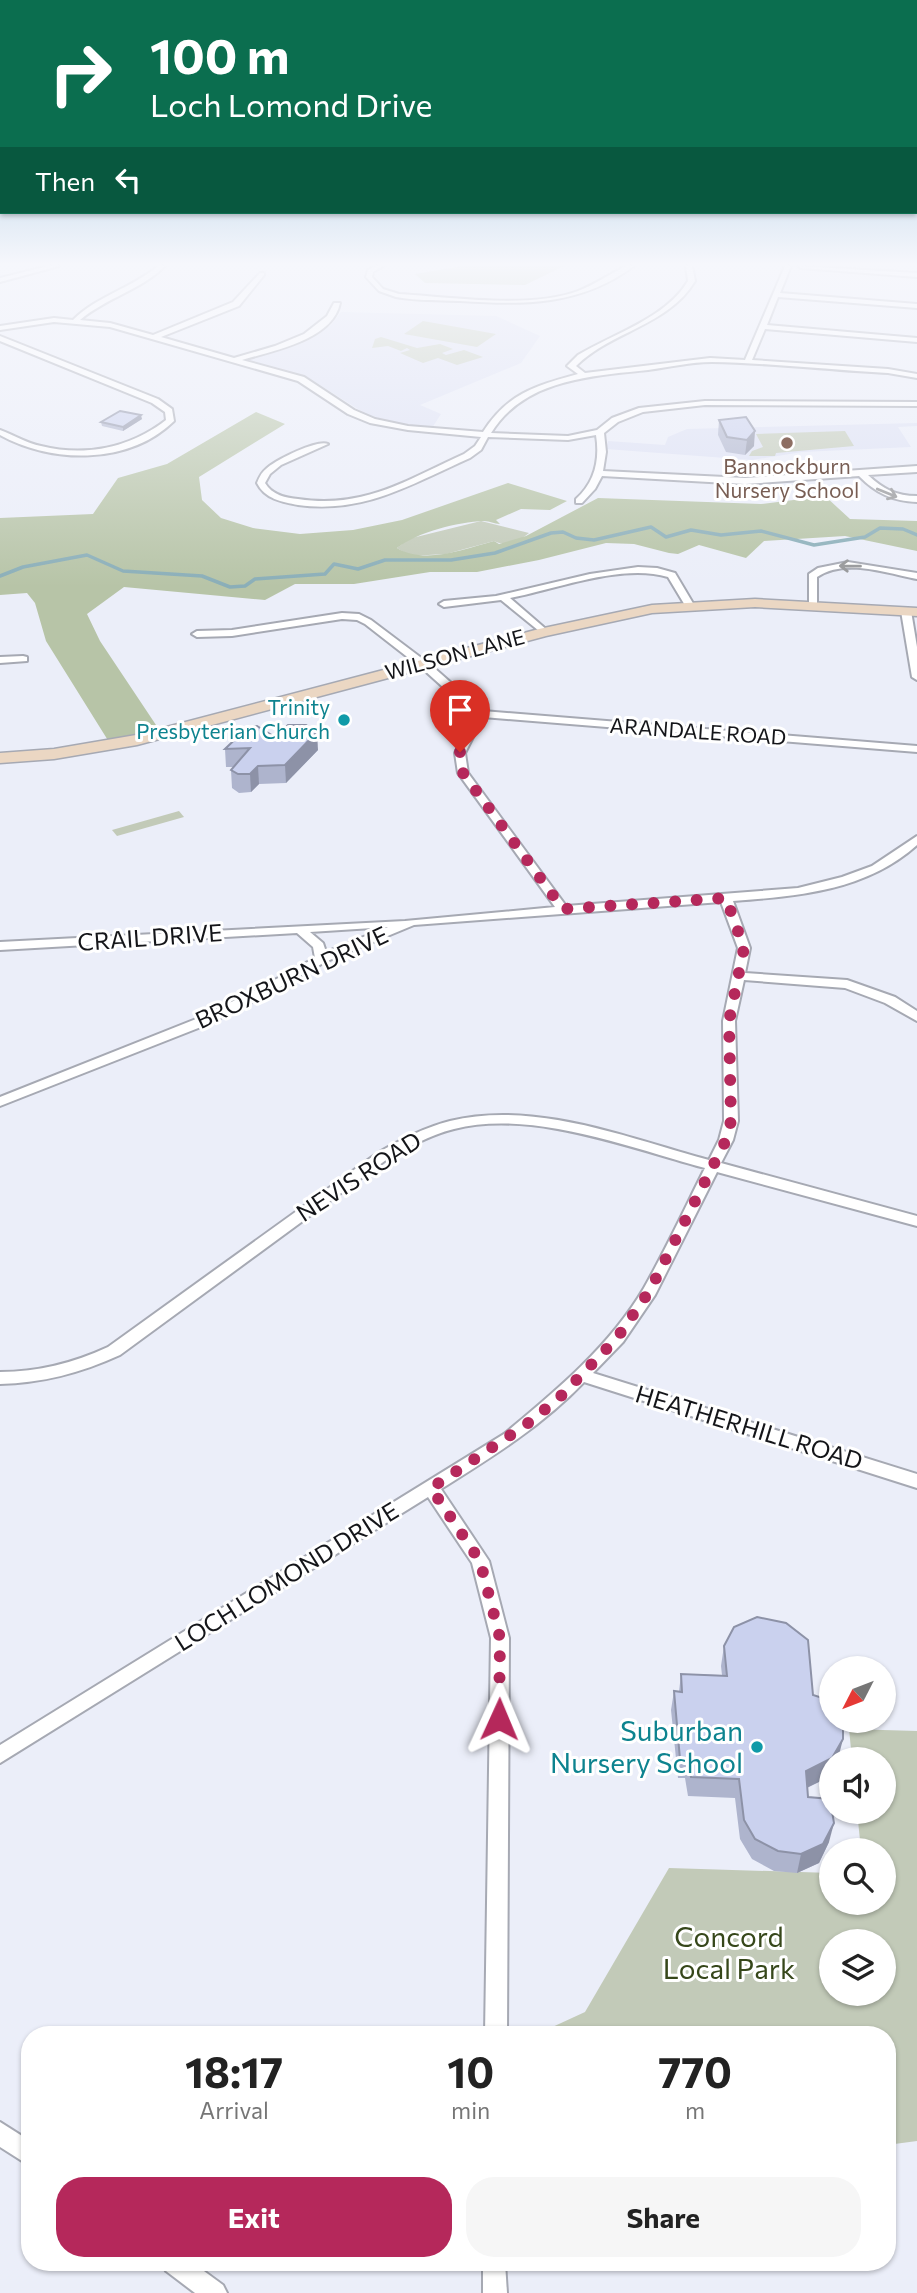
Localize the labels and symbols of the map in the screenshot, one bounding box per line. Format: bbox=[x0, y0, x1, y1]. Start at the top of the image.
marker: Bannockburn Nursery School bbox=[779, 435, 795, 451]
place label: Bannockburn Nursery School bbox=[715, 453, 859, 502]
one-way arrow bbox=[876, 487, 897, 500]
one-way arrow bbox=[838, 559, 861, 572]
street label: WILSON LANE bbox=[382, 623, 527, 684]
pin bbox=[430, 680, 490, 752]
place label: Trinity Presbyterian Church bbox=[136, 694, 330, 743]
marker: Trinity Presbyterian Church bbox=[336, 712, 352, 728]
street label: ARANDALE ROAD bbox=[609, 712, 787, 749]
street label: CRAIL DRIVE bbox=[76, 917, 223, 956]
street label: BROXBURN DRIVE bbox=[190, 919, 392, 1034]
street label: NEVIS ROAD bbox=[290, 1125, 426, 1227]
street label: HEATHERHILL ROAD bbox=[632, 1378, 867, 1475]
street label: LOCH LOMOND DRIVE bbox=[169, 1495, 403, 1656]
north arrow bbox=[819, 1656, 896, 1732]
position arrow bbox=[462, 1682, 536, 1756]
place label: Suburban Nursery School bbox=[550, 1713, 743, 1779]
marker: Suburban Nursery School bbox=[749, 1739, 765, 1755]
park label: Concord Local Park bbox=[663, 1919, 795, 1985]

